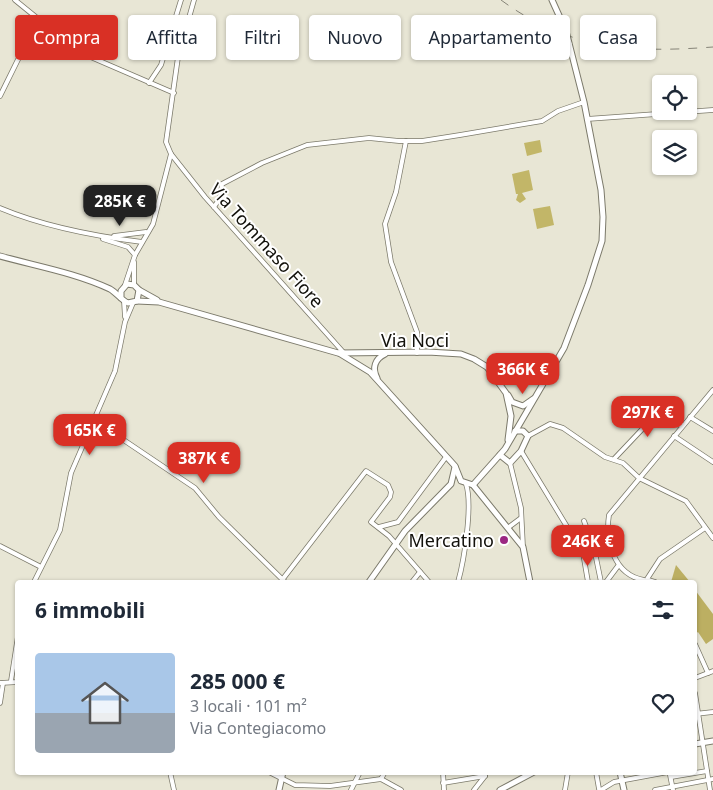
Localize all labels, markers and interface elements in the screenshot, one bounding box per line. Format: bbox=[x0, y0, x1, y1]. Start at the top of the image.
chip: Compra bbox=[15, 15, 118, 60]
chip: Affitta bbox=[128, 15, 216, 60]
chip: Filtri bbox=[226, 15, 299, 60]
chip: Nuovo bbox=[309, 15, 401, 60]
chip: Appartamento bbox=[411, 15, 570, 60]
chip: Casa bbox=[580, 15, 656, 60]
map controls bbox=[652, 75, 697, 175]
button: locate bbox=[652, 75, 697, 120]
button: layers bbox=[652, 130, 697, 175]
street label: Via Tommaso Fiore bbox=[205, 178, 329, 312]
pin: 285K € bbox=[79, 184, 161, 227]
text: 285K € bbox=[94, 190, 146, 212]
street label: Via Noci bbox=[381, 328, 449, 352]
pin: 366K € bbox=[482, 352, 564, 395]
text: 366K € bbox=[497, 358, 549, 380]
pin: 297K € bbox=[607, 396, 689, 438]
text: 297K € bbox=[622, 401, 674, 423]
pin: 165K € bbox=[49, 414, 131, 456]
text: 165K € bbox=[64, 419, 116, 441]
pin: 387K € bbox=[163, 442, 245, 484]
text: 387K € bbox=[178, 447, 230, 469]
pin: 246K € bbox=[547, 524, 629, 567]
place label: Mercatino bbox=[409, 528, 494, 552]
text: 246K € bbox=[562, 530, 614, 552]
marker: Mercatino bbox=[498, 534, 510, 546]
text: 6 immobili bbox=[35, 596, 145, 624]
icon: filters bbox=[649, 596, 677, 624]
text: 285 000 € bbox=[190, 667, 285, 695]
icon: home bbox=[75, 673, 135, 733]
icon: heart bbox=[649, 689, 677, 717]
text: 3 locali · 101 m² bbox=[190, 695, 307, 717]
text: Via Contegiacomo bbox=[190, 717, 326, 739]

